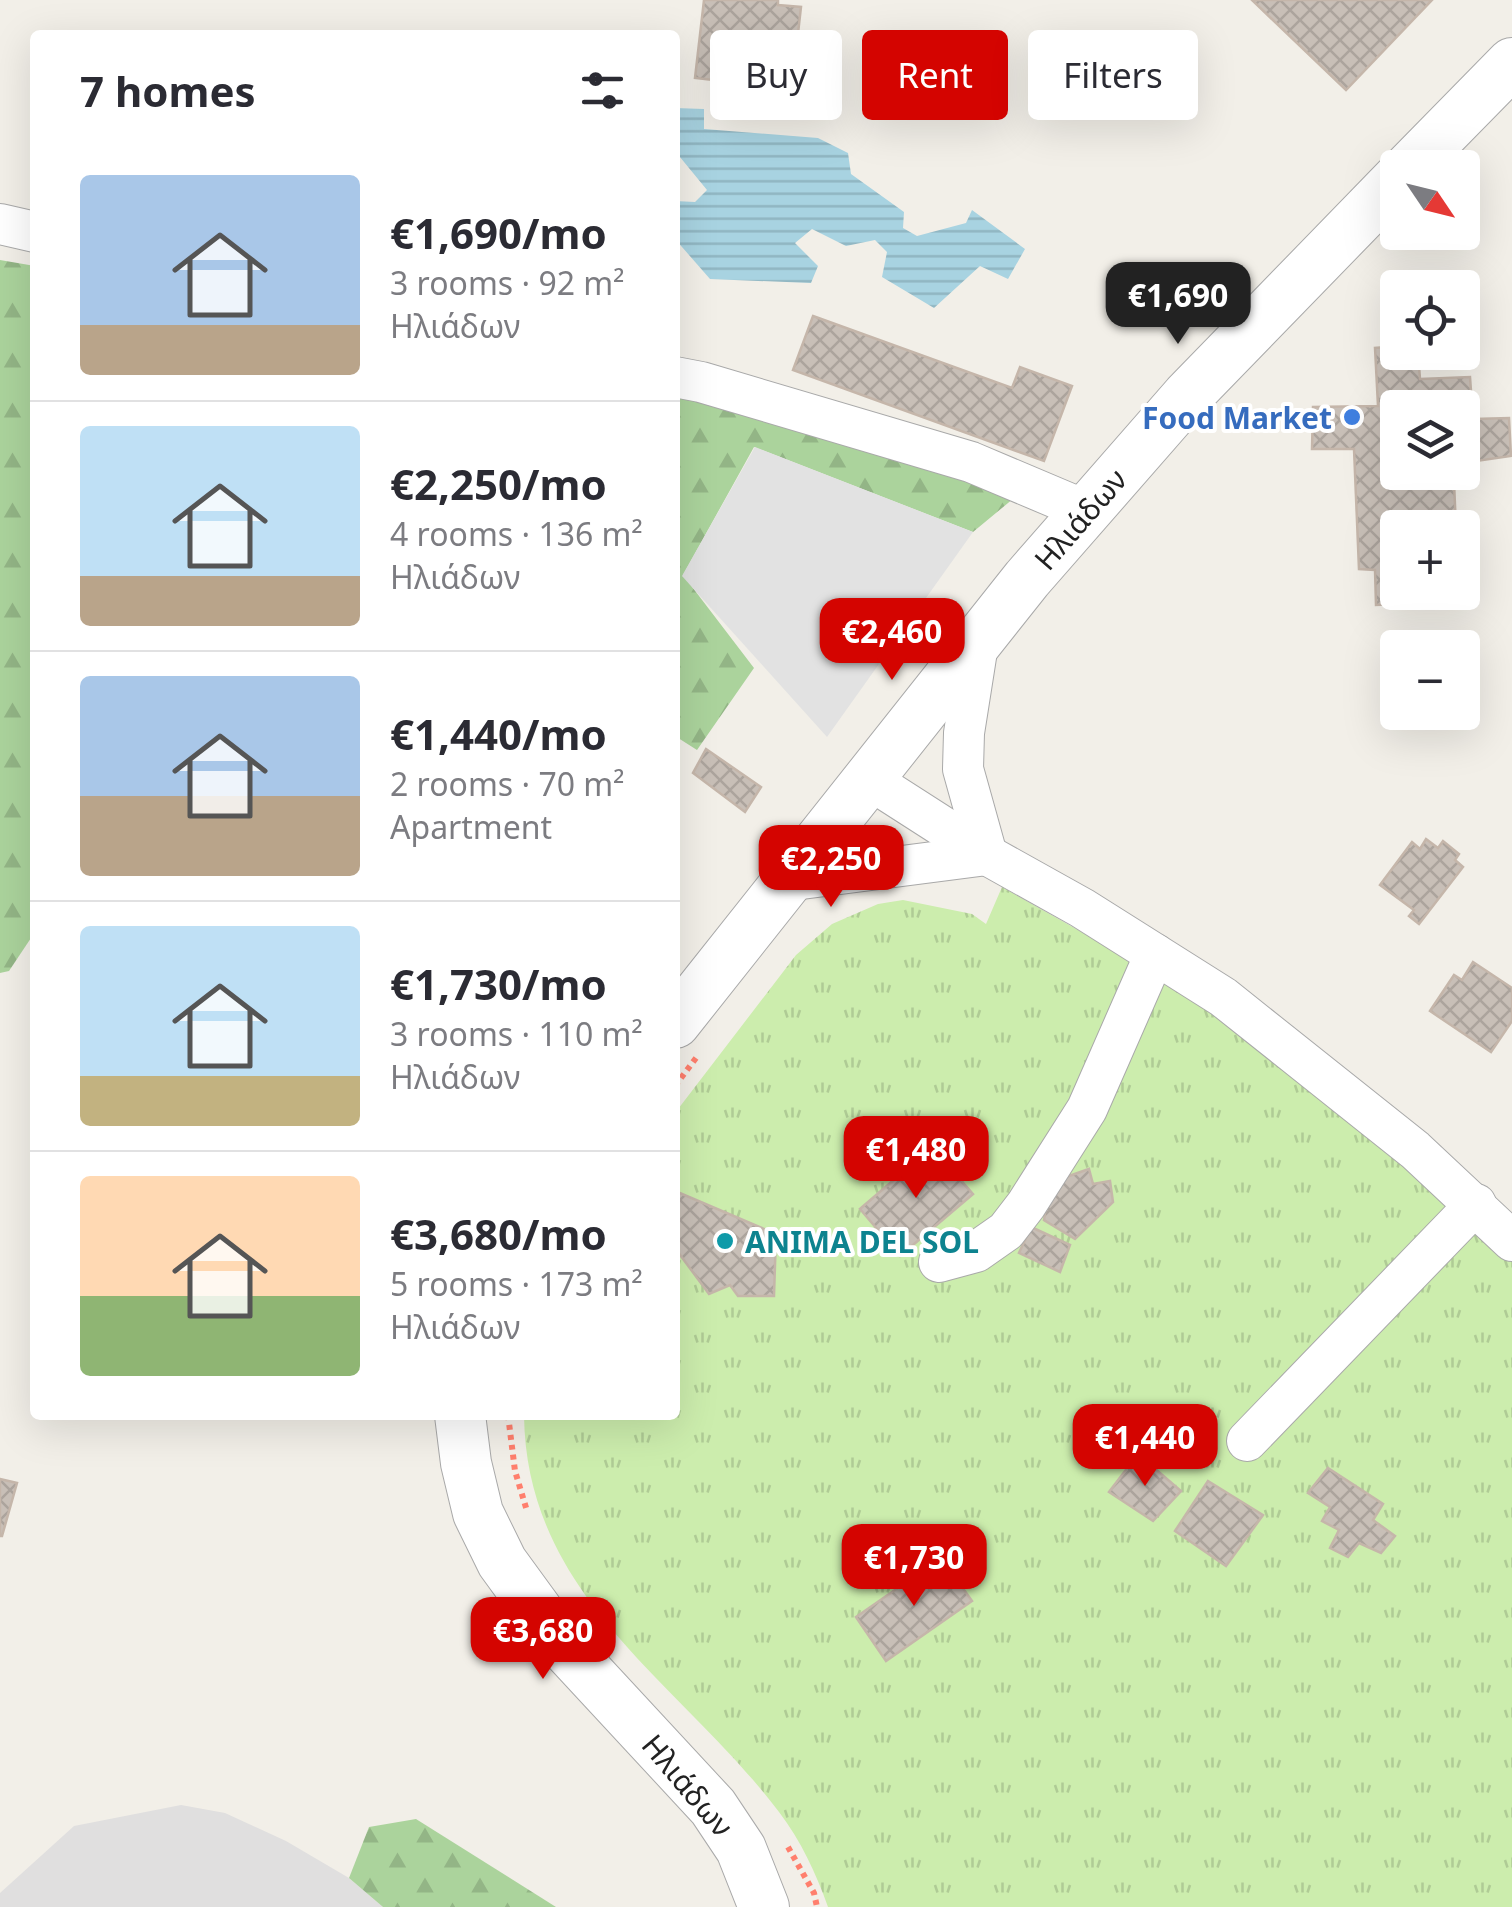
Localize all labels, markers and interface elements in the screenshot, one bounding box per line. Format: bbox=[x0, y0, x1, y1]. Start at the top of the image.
chip: Buy bbox=[710, 30, 842, 120]
chip: Rent bbox=[862, 30, 1008, 120]
chip: Filters bbox=[1028, 30, 1198, 120]
text: 7 homes bbox=[80, 62, 256, 119]
icon: filters bbox=[575, 63, 630, 118]
north arrow bbox=[1380, 150, 1480, 250]
map controls bbox=[1380, 150, 1480, 730]
text: €1,690/mo bbox=[390, 204, 607, 261]
icon: home bbox=[160, 215, 280, 335]
text: 3 rooms · 92 m² bbox=[390, 261, 624, 304]
pin: €1,690 bbox=[1097, 262, 1259, 347]
button: locate bbox=[1380, 270, 1480, 370]
text: €1,690 bbox=[1128, 273, 1228, 316]
text: Ηλιάδων bbox=[390, 304, 520, 347]
button: layers bbox=[1380, 390, 1480, 490]
place label: Food Market bbox=[1142, 397, 1332, 438]
marker: Food Market bbox=[1341, 406, 1363, 428]
text: €2,250/mo bbox=[390, 455, 607, 512]
street label: Ηλιάδων bbox=[1024, 459, 1136, 579]
icon: home bbox=[160, 466, 280, 586]
button: + bbox=[1380, 510, 1480, 610]
text: 4 rooms · 136 m² bbox=[390, 512, 643, 555]
text: Ηλιάδων bbox=[390, 555, 520, 598]
pin: €2,460 bbox=[811, 598, 973, 683]
text: €2,460 bbox=[842, 609, 942, 652]
button: − bbox=[1380, 630, 1480, 730]
text: €1,440/mo bbox=[390, 705, 607, 762]
icon: home bbox=[160, 716, 280, 836]
text: 2 rooms · 70 m² bbox=[390, 762, 624, 805]
text: Apartment bbox=[390, 805, 552, 848]
pin: €2,250 bbox=[750, 825, 912, 910]
text: €2,250 bbox=[781, 836, 881, 879]
text: €1,730/mo bbox=[390, 955, 607, 1012]
icon: home bbox=[160, 966, 280, 1086]
text: 3 rooms · 110 m² bbox=[390, 1012, 643, 1055]
text: Ηλιάδων bbox=[390, 1055, 520, 1098]
pin: €1,480 bbox=[835, 1116, 997, 1201]
text: €1,480 bbox=[866, 1127, 966, 1170]
text: €3,680/mo bbox=[390, 1205, 607, 1262]
icon: home bbox=[160, 1216, 280, 1336]
place label: ANIMA DEL SOL bbox=[745, 1221, 979, 1262]
marker: ANIMA DEL SOL bbox=[714, 1230, 736, 1252]
text: 5 rooms · 173 m² bbox=[390, 1262, 643, 1305]
text: Ηλιάδων bbox=[390, 1305, 520, 1348]
pin: €1,440 bbox=[1064, 1404, 1226, 1489]
text: €1,440 bbox=[1095, 1415, 1195, 1458]
pin: €1,730 bbox=[833, 1524, 995, 1609]
text: €1,730 bbox=[864, 1535, 964, 1578]
pin: €3,680 bbox=[462, 1597, 624, 1682]
text: €3,680 bbox=[493, 1608, 593, 1651]
street label: Ηλιάδων bbox=[633, 1725, 743, 1845]

